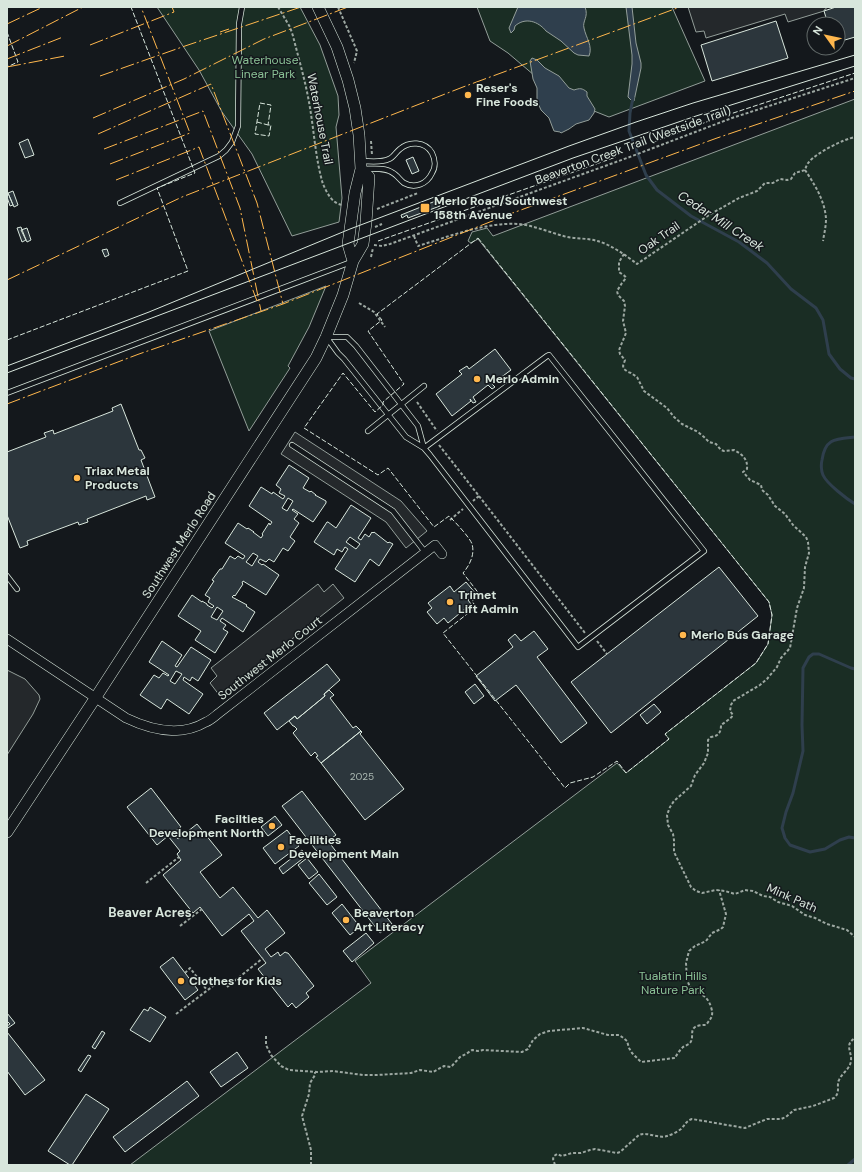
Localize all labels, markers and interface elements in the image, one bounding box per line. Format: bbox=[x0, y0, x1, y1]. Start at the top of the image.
north arrow bbox=[806, 16, 846, 56]
text: N bbox=[810, 23, 826, 38]
park label: Waterhouse Linear Park bbox=[232, 52, 299, 82]
street label: Waterhouse Trail bbox=[303, 72, 337, 166]
place label: Reser's Fine Foods bbox=[476, 80, 539, 110]
marker: Reser's Fine Foods bbox=[463, 90, 473, 100]
street label: Beaverton Creek Trail (Westside Trail) bbox=[533, 102, 733, 188]
water label: Cedar Mill Creek bbox=[675, 187, 768, 255]
place label: Merlo Road/Southwest 158th Avenue bbox=[434, 193, 568, 223]
marker: Merlo Road/Southwest 158th Avenue bbox=[419, 202, 431, 214]
street label: Oak Trail bbox=[635, 218, 683, 258]
place label: Merlo Admin bbox=[485, 371, 559, 387]
marker: Merlo Admin bbox=[472, 374, 482, 384]
place label: Triax Metal Products bbox=[85, 463, 150, 493]
marker: Triax Metal Products bbox=[72, 473, 82, 483]
street label: Southwest Merlo Road bbox=[138, 489, 220, 601]
place label: Trimet Lift Admin bbox=[458, 587, 519, 617]
marker: Trimet Lift Admin bbox=[445, 597, 455, 607]
street label: Southwest Merlo Court bbox=[215, 612, 326, 704]
place label: Merlo Bus Garage bbox=[691, 627, 794, 643]
marker: Merlo Bus Garage bbox=[678, 630, 688, 640]
house number: 2025 bbox=[350, 770, 374, 783]
place label: Facilties Development North bbox=[149, 811, 264, 841]
marker: Facilties Development North bbox=[267, 821, 277, 831]
place label: Facilities Development Main bbox=[289, 832, 399, 862]
marker: Facilities Development Main bbox=[276, 842, 286, 852]
street label: Mink Path bbox=[764, 880, 820, 916]
district label: Beaver Acres bbox=[108, 904, 192, 921]
place label: Beaverton Art Literacy bbox=[354, 905, 425, 935]
marker: Beaverton Art Literacy bbox=[341, 915, 351, 925]
park label: Tualatin Hills Nature Park bbox=[639, 968, 707, 998]
place label: Clothes for Kids bbox=[189, 973, 282, 989]
marker: Clothes for Kids bbox=[176, 976, 186, 986]

